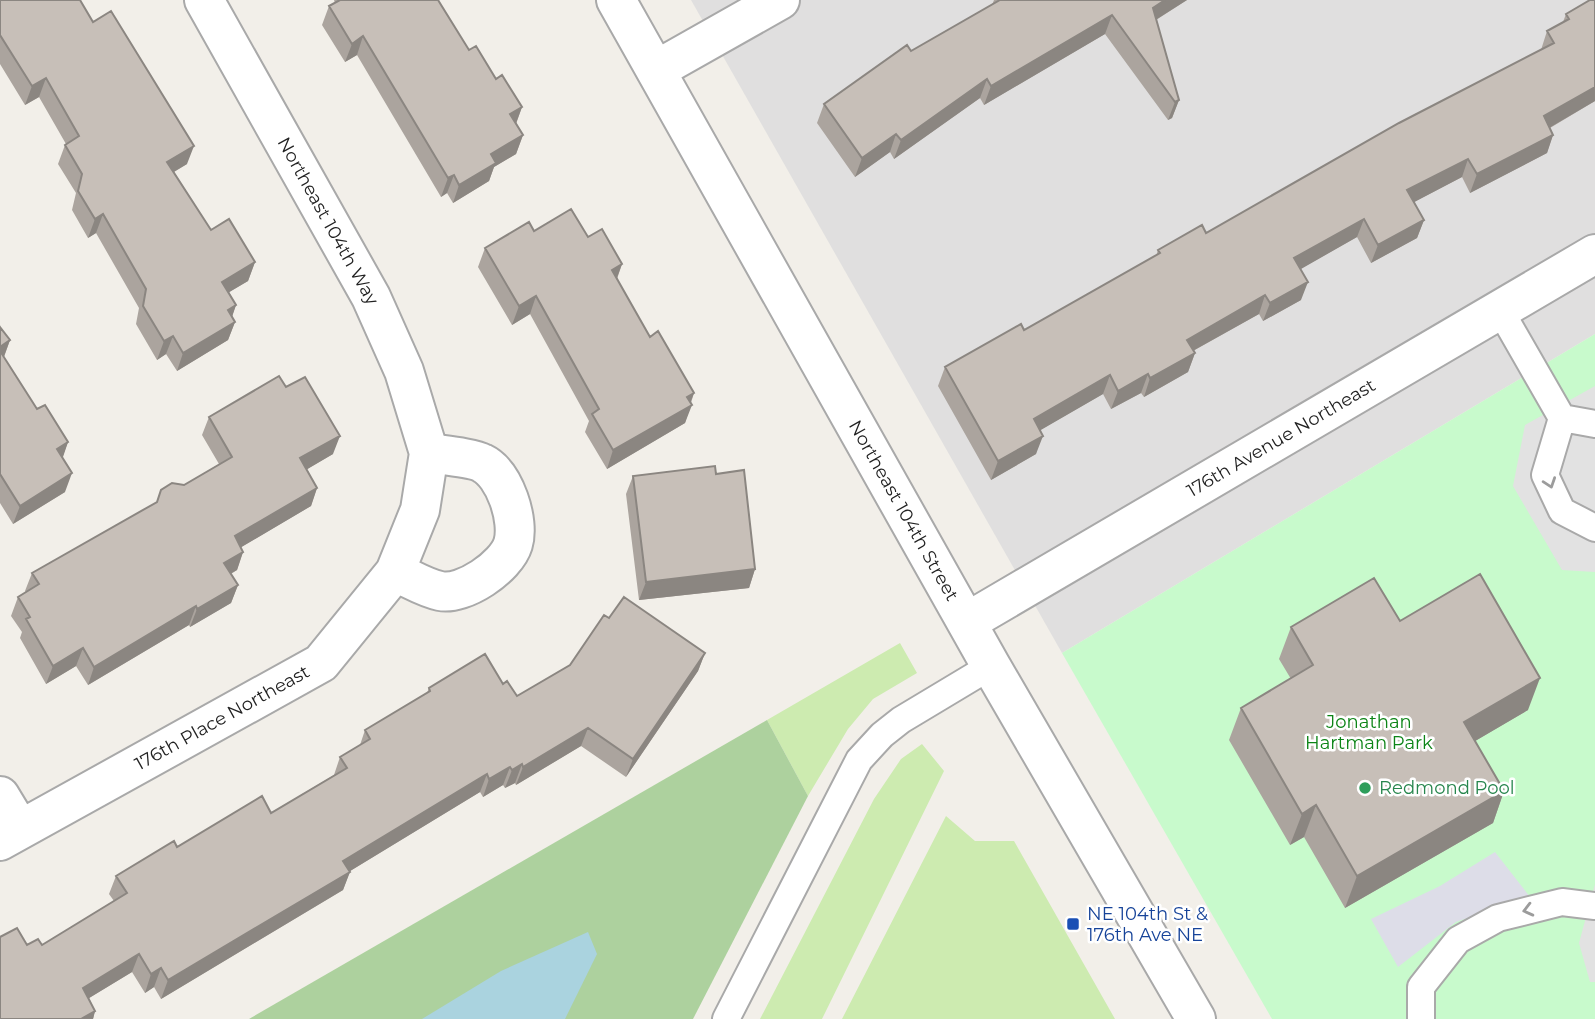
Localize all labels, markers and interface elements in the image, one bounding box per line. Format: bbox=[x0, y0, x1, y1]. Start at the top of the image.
street label: Northeast 104th Way bbox=[273, 133, 383, 309]
street label: 176th Avenue Northeast bbox=[1183, 374, 1379, 502]
street label: Northeast 104th Street bbox=[844, 416, 963, 605]
one-way arrow bbox=[1542, 476, 1556, 489]
street label: 176th Place Northeast bbox=[131, 661, 313, 775]
park label: Jonathan Hartman Park bbox=[1305, 711, 1433, 754]
place label: Redmond Pool bbox=[1379, 777, 1515, 799]
marker: Redmond Pool bbox=[1357, 780, 1373, 796]
one-way arrow bbox=[1522, 902, 1534, 916]
place label: NE 104th St & 176th Ave NE bbox=[1087, 903, 1208, 946]
marker: NE 104th St & 176th Ave NE bbox=[1065, 916, 1081, 932]

